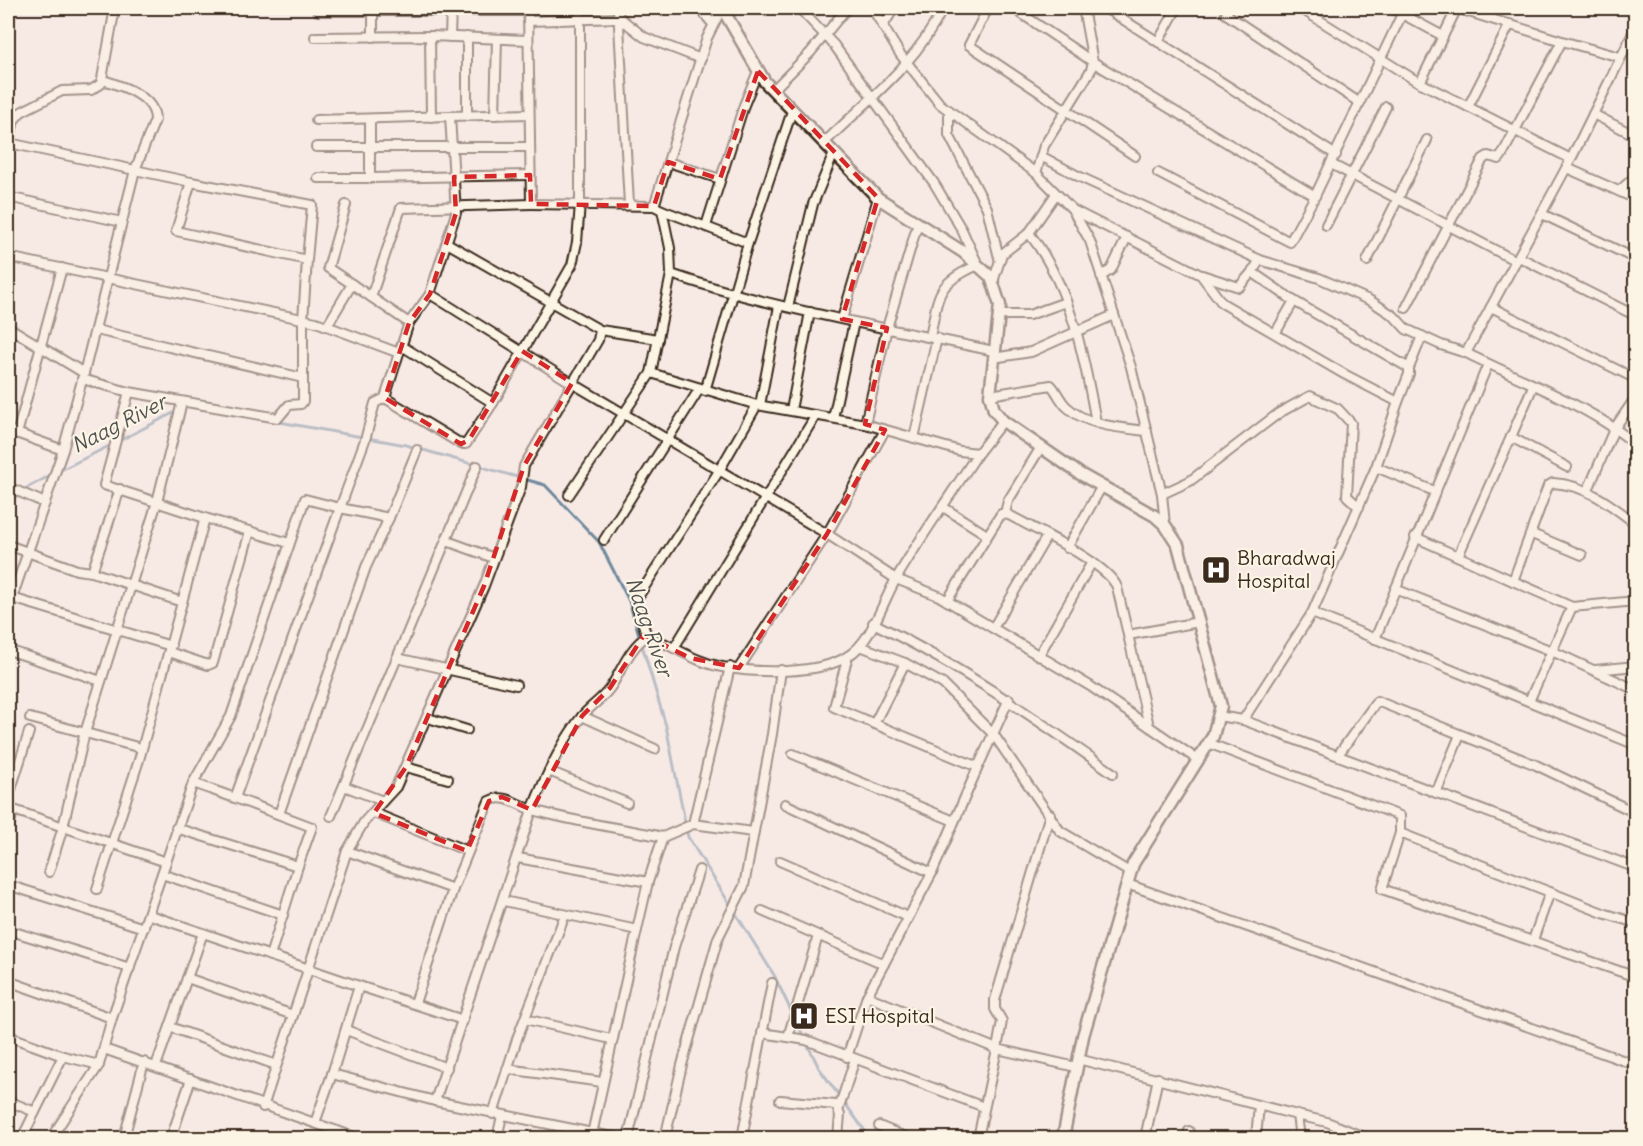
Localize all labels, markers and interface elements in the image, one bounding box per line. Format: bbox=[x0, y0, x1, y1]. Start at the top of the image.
water label: Naag River bbox=[67, 387, 173, 459]
place label: Bharadwaj Hospital bbox=[1237, 545, 1336, 593]
hospital icon: Bharadwaj Hospital bbox=[1200, 554, 1232, 586]
water label: Naag River bbox=[620, 574, 680, 682]
hospital icon: ESI Hospital bbox=[788, 1000, 820, 1032]
place label: ESI Hospital bbox=[825, 1003, 934, 1028]

